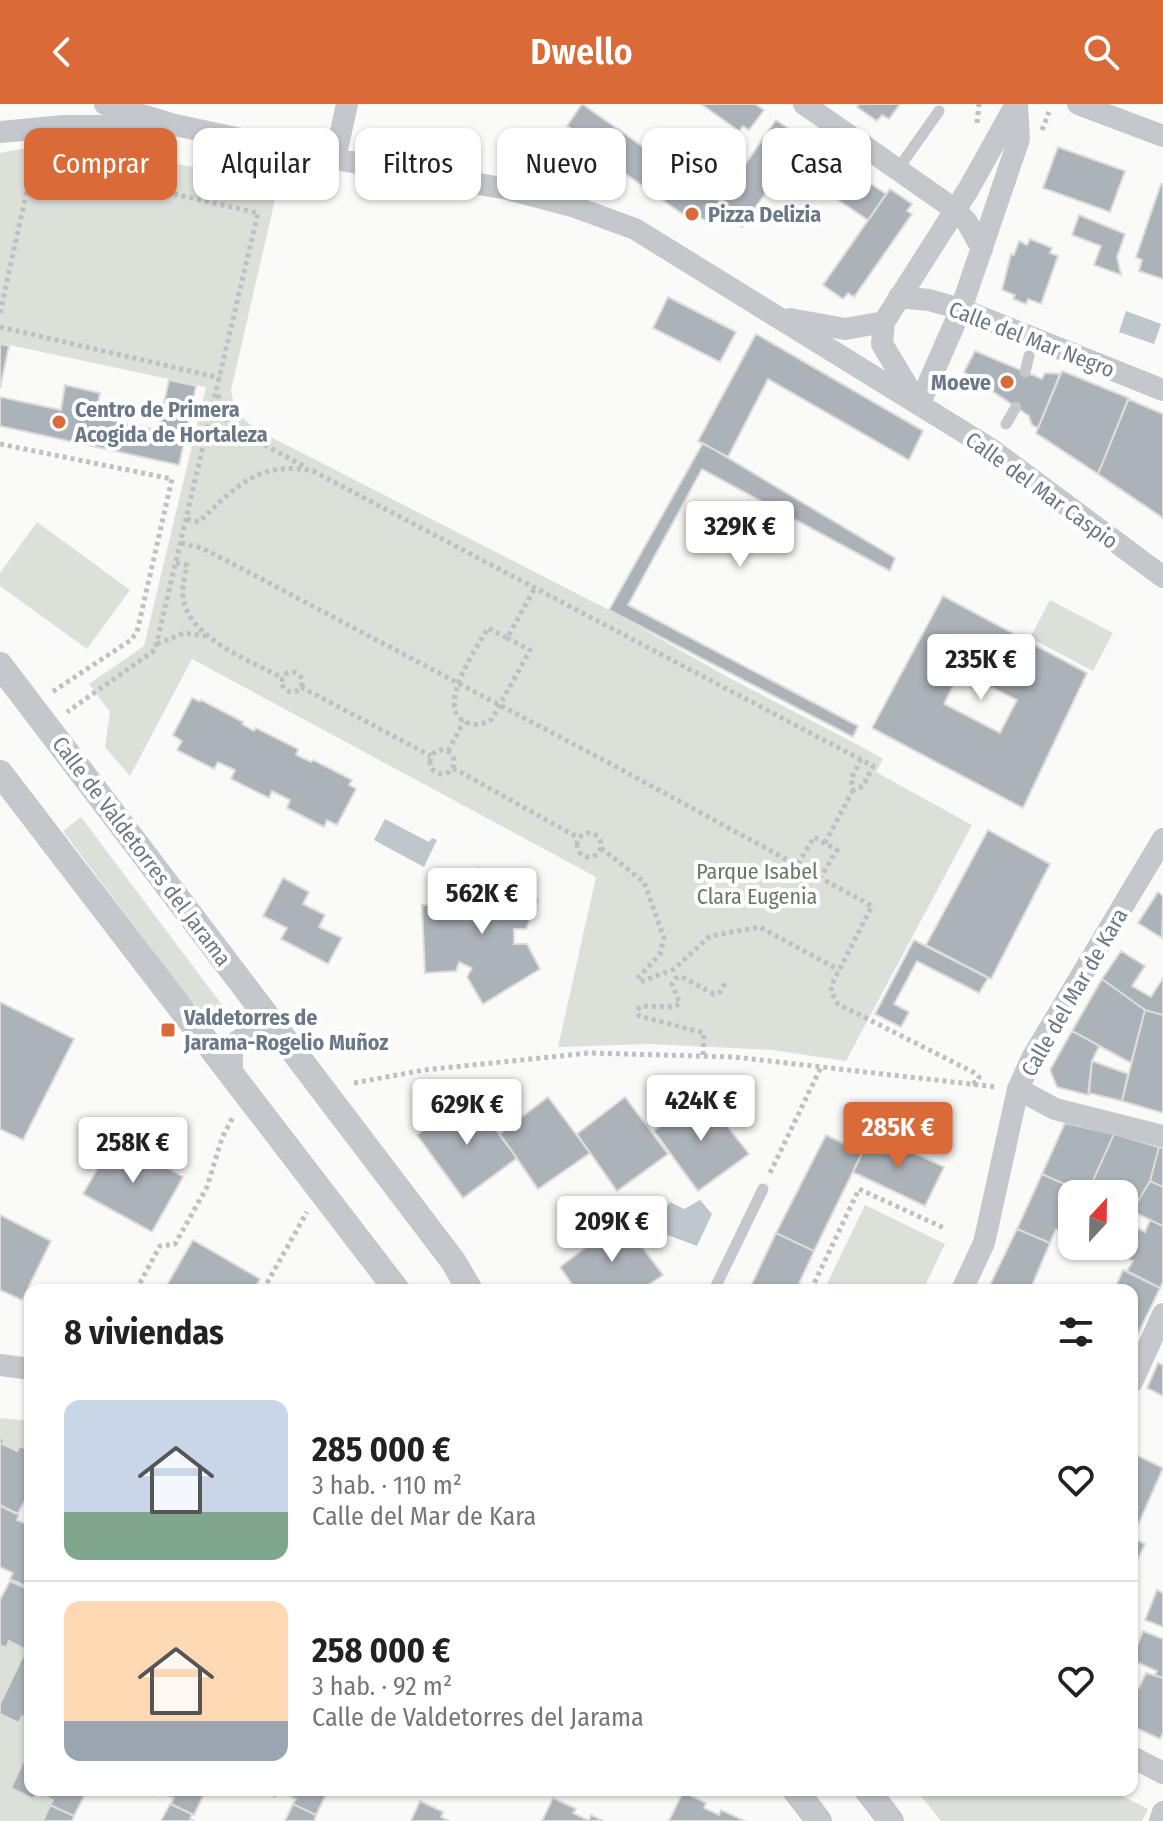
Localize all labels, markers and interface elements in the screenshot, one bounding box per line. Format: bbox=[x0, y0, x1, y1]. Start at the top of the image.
icon: back bbox=[40, 30, 84, 74]
text: Dwello bbox=[530, 30, 633, 74]
icon: search bbox=[1079, 30, 1123, 74]
chip: Comprar bbox=[24, 128, 177, 200]
chip: Alquilar bbox=[193, 128, 339, 200]
chip: Filtros bbox=[355, 128, 481, 200]
chip: Nuevo bbox=[497, 128, 626, 200]
chip: Piso bbox=[642, 128, 746, 200]
chip: Casa bbox=[762, 128, 871, 200]
place label: Pizza Delizia bbox=[708, 201, 821, 228]
marker: Pizza Delizia bbox=[683, 205, 701, 223]
street label: Calle del Mar Negro bbox=[945, 295, 1118, 383]
place label: Moeve bbox=[931, 369, 991, 396]
marker: Moeve bbox=[998, 373, 1016, 391]
place label: Centro de Primera Acogida de Hortaleza bbox=[74, 396, 268, 448]
marker: Centro de Primera Acogida de Hortaleza bbox=[50, 413, 68, 431]
street label: Calle del Mar Caspio bbox=[960, 426, 1123, 555]
pin: 329K € bbox=[675, 501, 805, 569]
text: 329K € bbox=[704, 511, 776, 542]
pin: 235K € bbox=[916, 634, 1046, 702]
text: 235K € bbox=[945, 644, 1017, 675]
street label: Calle de Valdetorres del Jarama bbox=[46, 731, 237, 971]
park label: Parque Isabel Clara Eugenia bbox=[696, 858, 818, 910]
pin: 562K € bbox=[417, 868, 547, 936]
text: 562K € bbox=[446, 878, 518, 909]
street label: Calle del Mar de Kara bbox=[1015, 903, 1134, 1081]
place label: Valdetorres de Jarama-Rogelio Muñoz bbox=[183, 1004, 388, 1056]
marker: Valdetorres de Jarama-Rogelio Muñoz bbox=[159, 1021, 177, 1039]
pin: 424K € bbox=[636, 1075, 766, 1143]
pin: 629K € bbox=[402, 1079, 532, 1147]
text: 424K € bbox=[665, 1085, 737, 1116]
text: 629K € bbox=[430, 1089, 504, 1120]
pin: 285K € bbox=[833, 1102, 963, 1170]
text: 285K € bbox=[862, 1112, 934, 1143]
pin: 258K € bbox=[68, 1117, 198, 1185]
text: 258K € bbox=[97, 1127, 169, 1158]
north arrow bbox=[1058, 1180, 1138, 1260]
map controls bbox=[1058, 1180, 1138, 1260]
pin: 209K € bbox=[547, 1196, 677, 1264]
text: 209K € bbox=[575, 1206, 649, 1237]
icon: filters bbox=[1054, 1310, 1098, 1354]
text: 8 viviendas bbox=[64, 1312, 224, 1353]
text: 285 000 € bbox=[312, 1429, 450, 1470]
icon: home bbox=[128, 1432, 224, 1528]
icon: heart bbox=[1054, 1458, 1098, 1502]
text: 3 hab. · 110 m² bbox=[312, 1470, 462, 1501]
text: Calle del Mar de Kara bbox=[312, 1501, 536, 1532]
text: 258 000 € bbox=[312, 1630, 450, 1671]
icon: home bbox=[128, 1633, 224, 1729]
icon: heart bbox=[1054, 1659, 1098, 1703]
text: 3 hab. · 92 m² bbox=[312, 1671, 452, 1702]
text: Calle de Valdetorres del Jarama bbox=[312, 1702, 644, 1733]

